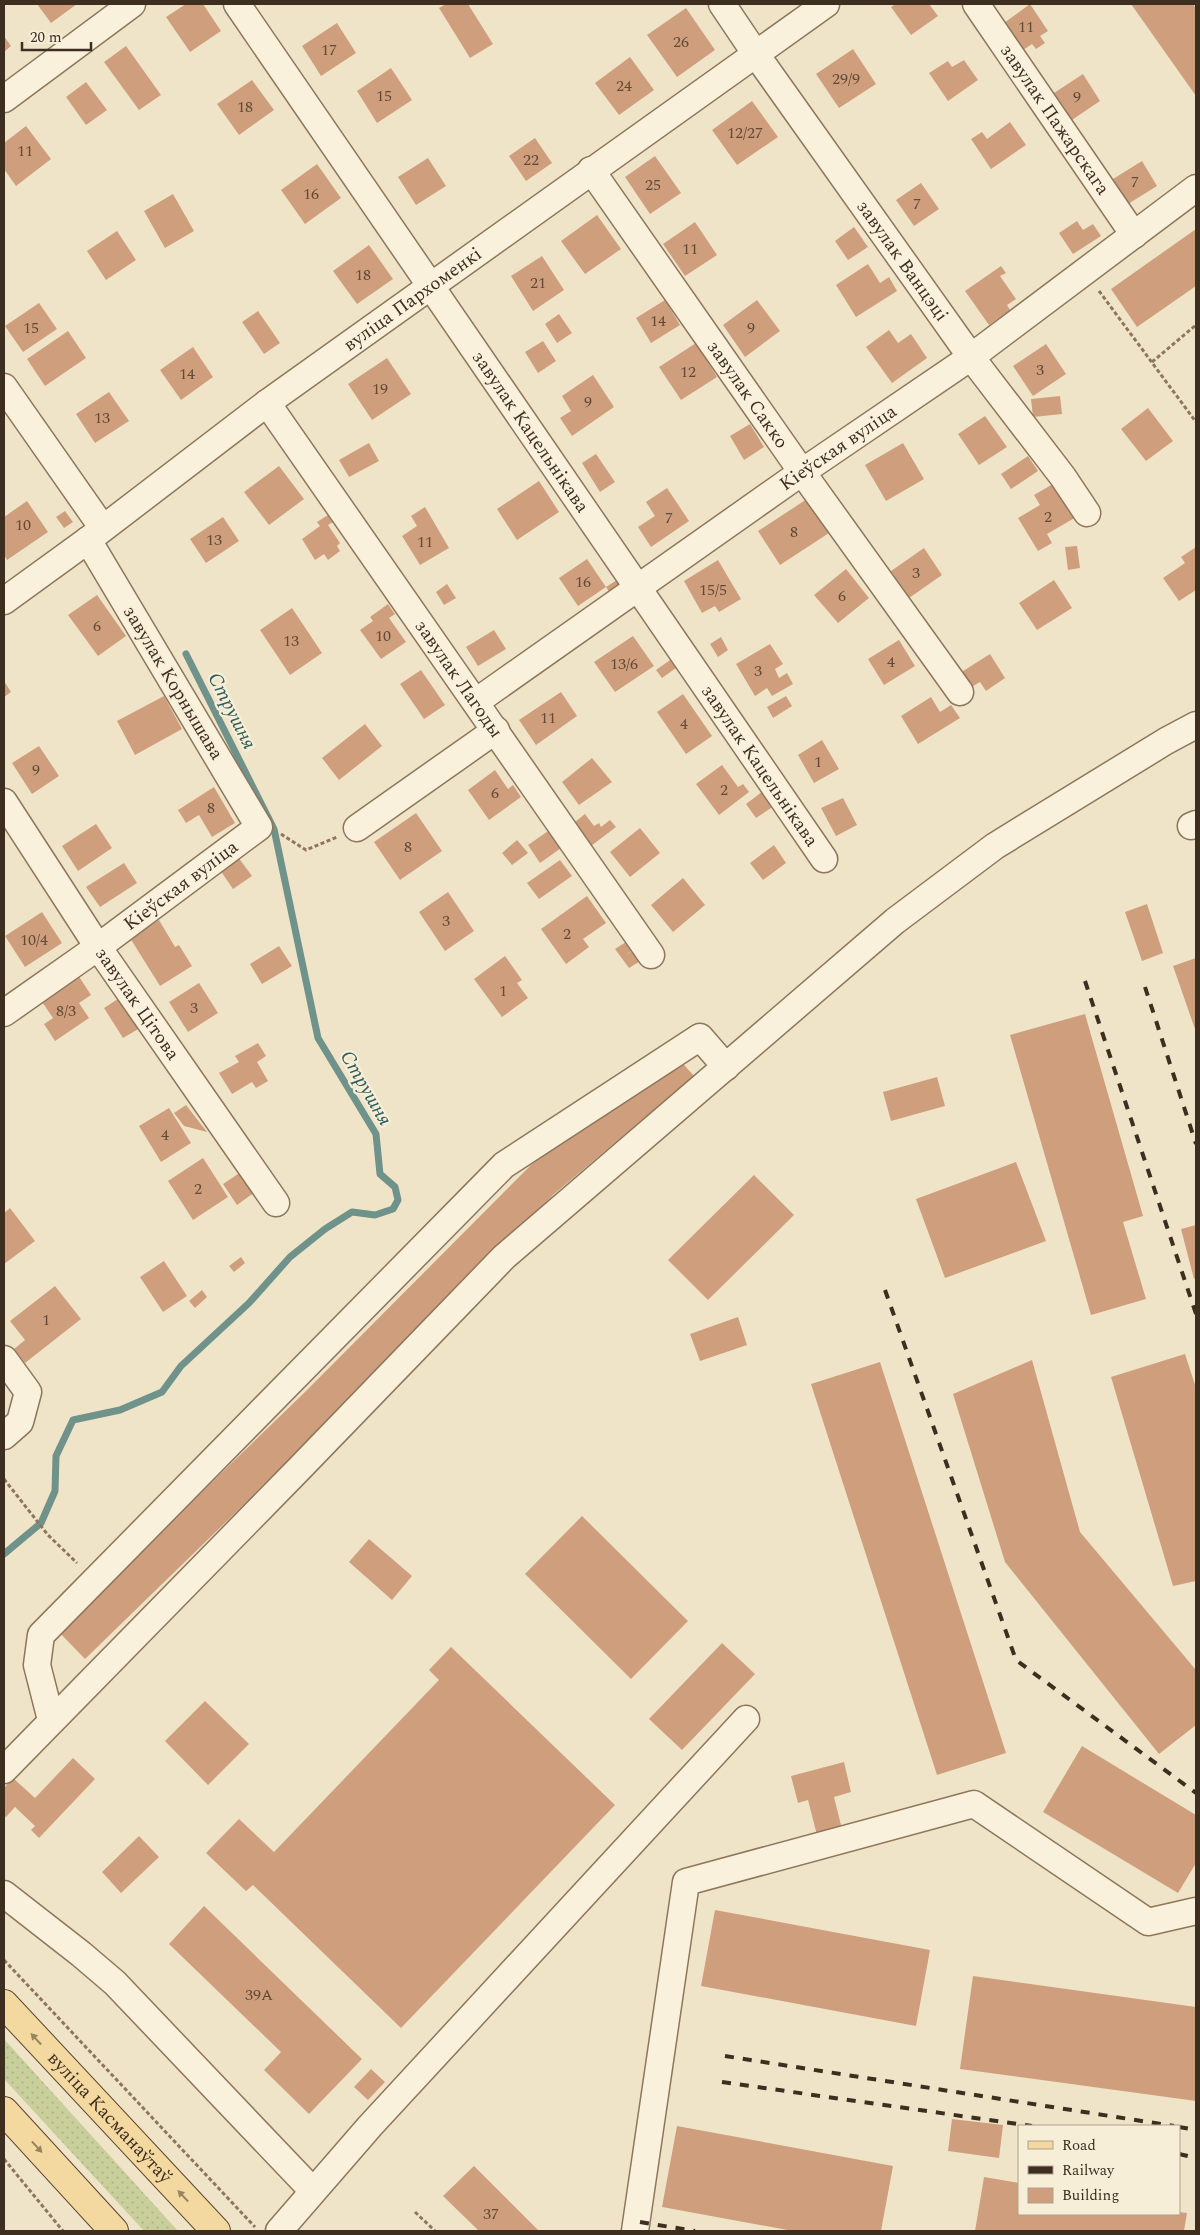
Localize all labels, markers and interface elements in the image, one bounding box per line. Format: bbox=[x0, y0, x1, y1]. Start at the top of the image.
house number: 11 bbox=[1018, 15, 1034, 39]
scale bar bbox=[22, 20, 91, 52]
text: 20 m bbox=[30, 26, 62, 49]
house number: 26 bbox=[673, 30, 689, 54]
house number: 17 bbox=[321, 38, 337, 62]
street label: завулак Пажарскага bbox=[993, 38, 1117, 202]
house number: 29/9 bbox=[832, 67, 860, 91]
house number: 24 bbox=[616, 74, 632, 98]
house number: 15 bbox=[376, 84, 392, 108]
house number: 9 bbox=[1073, 85, 1081, 109]
house number: 18 bbox=[237, 95, 253, 119]
house number: 12/27 bbox=[727, 121, 763, 145]
house number: 11 bbox=[17, 139, 33, 163]
house number: 22 bbox=[523, 148, 539, 172]
house number: 7 bbox=[1131, 170, 1139, 194]
house number: 25 bbox=[645, 173, 661, 197]
house number: 16 bbox=[303, 182, 319, 206]
house number: 7 bbox=[913, 192, 921, 216]
street label: завулак Ванцэці bbox=[849, 194, 956, 327]
house number: 11 bbox=[682, 237, 698, 261]
street label: вуліца Пархоменкі bbox=[337, 240, 488, 359]
house number: 18 bbox=[355, 263, 371, 287]
house number: 21 bbox=[530, 271, 546, 295]
house number: 14 bbox=[650, 309, 666, 333]
house number: 15 bbox=[23, 316, 39, 340]
house number: 9 bbox=[747, 316, 755, 340]
street label: завулак Сакко bbox=[700, 335, 796, 455]
street label: завулак Кацельнікава bbox=[465, 345, 597, 519]
house number: 3 bbox=[1036, 358, 1044, 382]
house number: 12 bbox=[680, 360, 696, 384]
house number: 14 bbox=[179, 362, 195, 386]
house number: 19 bbox=[372, 377, 388, 401]
house number: 9 bbox=[584, 390, 592, 414]
street label: Кіеўская вуліца bbox=[773, 397, 903, 498]
house number: 13 bbox=[94, 406, 110, 430]
house number: 2 bbox=[1044, 505, 1052, 529]
house number: 7 bbox=[665, 506, 673, 530]
house number: 10 bbox=[15, 513, 31, 537]
house number: 8 bbox=[790, 520, 798, 544]
house number: 13 bbox=[206, 528, 222, 552]
house number: 11 bbox=[417, 530, 433, 554]
house number: 3 bbox=[912, 561, 920, 585]
house number: 16 bbox=[575, 570, 591, 594]
house number: 15/5 bbox=[699, 578, 727, 602]
house number: 6 bbox=[838, 584, 846, 608]
street label: завулак Корнышава bbox=[115, 600, 231, 766]
house number: 6 bbox=[93, 614, 101, 638]
street label: завулак Лагоды bbox=[408, 614, 510, 744]
house number: 10 bbox=[375, 624, 391, 648]
house number: 13 bbox=[283, 629, 299, 653]
house number: 4 bbox=[887, 650, 895, 674]
house number: 13/6 bbox=[610, 652, 638, 676]
house number: 3 bbox=[754, 659, 762, 683]
water label: Струшня bbox=[200, 667, 264, 755]
street label: завулак Кацельнікава bbox=[694, 679, 826, 853]
house number: 11 bbox=[540, 706, 556, 730]
house number: 4 bbox=[680, 712, 688, 736]
house number: 1 bbox=[814, 750, 822, 774]
house number: 9 bbox=[32, 758, 40, 782]
house number: 2 bbox=[720, 778, 728, 802]
house number: 6 bbox=[491, 781, 499, 805]
house number: 8 bbox=[207, 796, 215, 820]
street label: Кіеўская вуліца bbox=[117, 832, 245, 938]
house number: 8 bbox=[404, 835, 412, 859]
house number: 3 bbox=[442, 909, 450, 933]
house number: 2 bbox=[563, 922, 571, 946]
house number: 10/4 bbox=[20, 928, 48, 952]
street label: завулак Цітова bbox=[88, 941, 187, 1067]
house number: 1 bbox=[499, 979, 507, 1003]
house number: 3 bbox=[190, 996, 198, 1020]
house number: 8/3 bbox=[56, 999, 76, 1023]
water label: Струшня bbox=[332, 1045, 400, 1132]
house number: 4 bbox=[161, 1123, 169, 1147]
house number: 2 bbox=[194, 1177, 202, 1201]
house number: 1 bbox=[42, 1308, 50, 1332]
house number: 39А bbox=[245, 1983, 273, 2007]
one-way arrow bbox=[30, 2033, 42, 2045]
street label: вуліца Касманаўтаў bbox=[41, 2045, 180, 2191]
legend bbox=[1018, 2125, 1180, 2215]
text: Road bbox=[1062, 2134, 1096, 2157]
one-way arrow bbox=[31, 2141, 43, 2153]
text: Railway bbox=[1062, 2159, 1115, 2182]
text: Building bbox=[1062, 2184, 1119, 2207]
one-way arrow bbox=[177, 2190, 189, 2202]
house number: 37 bbox=[483, 2202, 499, 2226]

